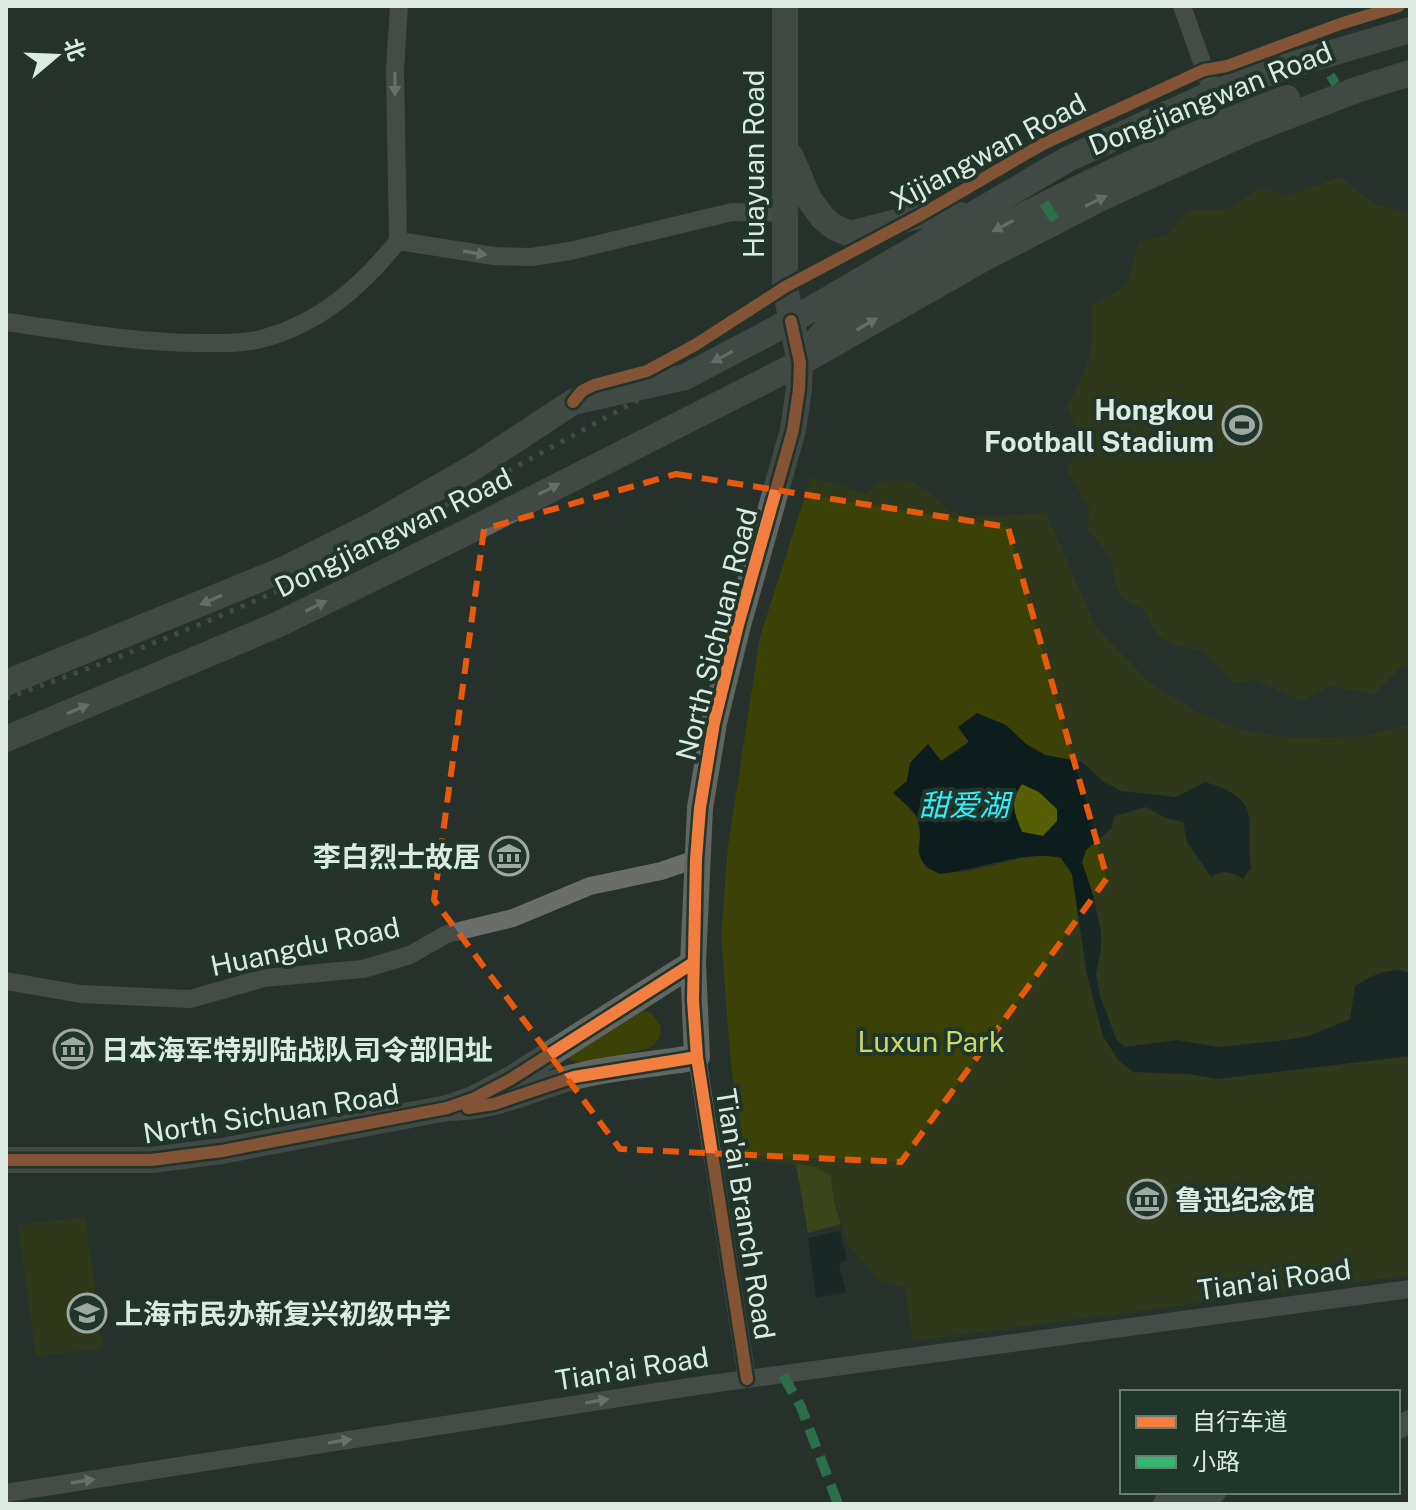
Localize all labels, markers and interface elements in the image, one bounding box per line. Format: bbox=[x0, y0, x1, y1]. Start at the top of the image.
north arrow bbox=[16, 16, 96, 96]
street label: Dongjiangwan Road bbox=[1084, 34, 1336, 162]
text: 北 bbox=[59, 35, 91, 64]
street label: Huayuan Road bbox=[737, 70, 770, 258]
one-way arrow bbox=[389, 72, 401, 97]
street label: Xijiangwan Road bbox=[885, 86, 1091, 216]
one-way arrow bbox=[1085, 194, 1108, 208]
one-way arrow bbox=[992, 218, 1014, 232]
one-way arrow bbox=[463, 247, 488, 260]
one-way arrow bbox=[856, 317, 879, 331]
one-way arrow bbox=[710, 351, 733, 364]
place label: Hongkou Football Stadium bbox=[984, 393, 1214, 458]
sports icon: Hongkou Football Stadium bbox=[1221, 404, 1263, 446]
street label: Dongjiangwan Road bbox=[269, 460, 517, 604]
one-way arrow bbox=[538, 483, 560, 497]
street label: North Sichuan Road bbox=[669, 504, 763, 764]
one-way arrow bbox=[199, 593, 223, 606]
one-way arrow bbox=[305, 599, 328, 612]
one-way arrow bbox=[66, 702, 90, 715]
water label: 甜爱湖 bbox=[919, 787, 1013, 823]
museum icon: 李白烈士故居 bbox=[488, 835, 530, 877]
place label: 李白烈士故居 bbox=[313, 840, 481, 873]
street label: Huangdu Road bbox=[207, 910, 403, 982]
park label: Luxun Park bbox=[857, 1025, 1005, 1058]
museum icon: 日本海军特别陆战队司令部旧址 bbox=[52, 1028, 94, 1070]
place label: 日本海军特别陆战队司令部旧址 bbox=[101, 1033, 493, 1066]
street label: North Sichuan Road bbox=[141, 1076, 401, 1150]
street label: Tian'ai Branch Road bbox=[710, 1086, 782, 1342]
museum icon: 鲁迅纪念馆 bbox=[1126, 1178, 1168, 1220]
place label: 鲁迅纪念馆 bbox=[1175, 1183, 1315, 1216]
street label: Tian'ai Road bbox=[1195, 1252, 1353, 1306]
school or university icon: 上海市民办新复兴初级中学 bbox=[66, 1292, 108, 1334]
place label: 上海市民办新复兴初级中学 bbox=[115, 1297, 451, 1330]
street label: Tian'ai Road bbox=[553, 1340, 711, 1396]
legend bbox=[1120, 1390, 1400, 1494]
one-way arrow bbox=[585, 1394, 610, 1407]
text: 自行车道 bbox=[1192, 1407, 1288, 1435]
one-way arrow bbox=[328, 1434, 353, 1447]
text: 小路 bbox=[1192, 1447, 1240, 1475]
one-way arrow bbox=[71, 1474, 96, 1487]

